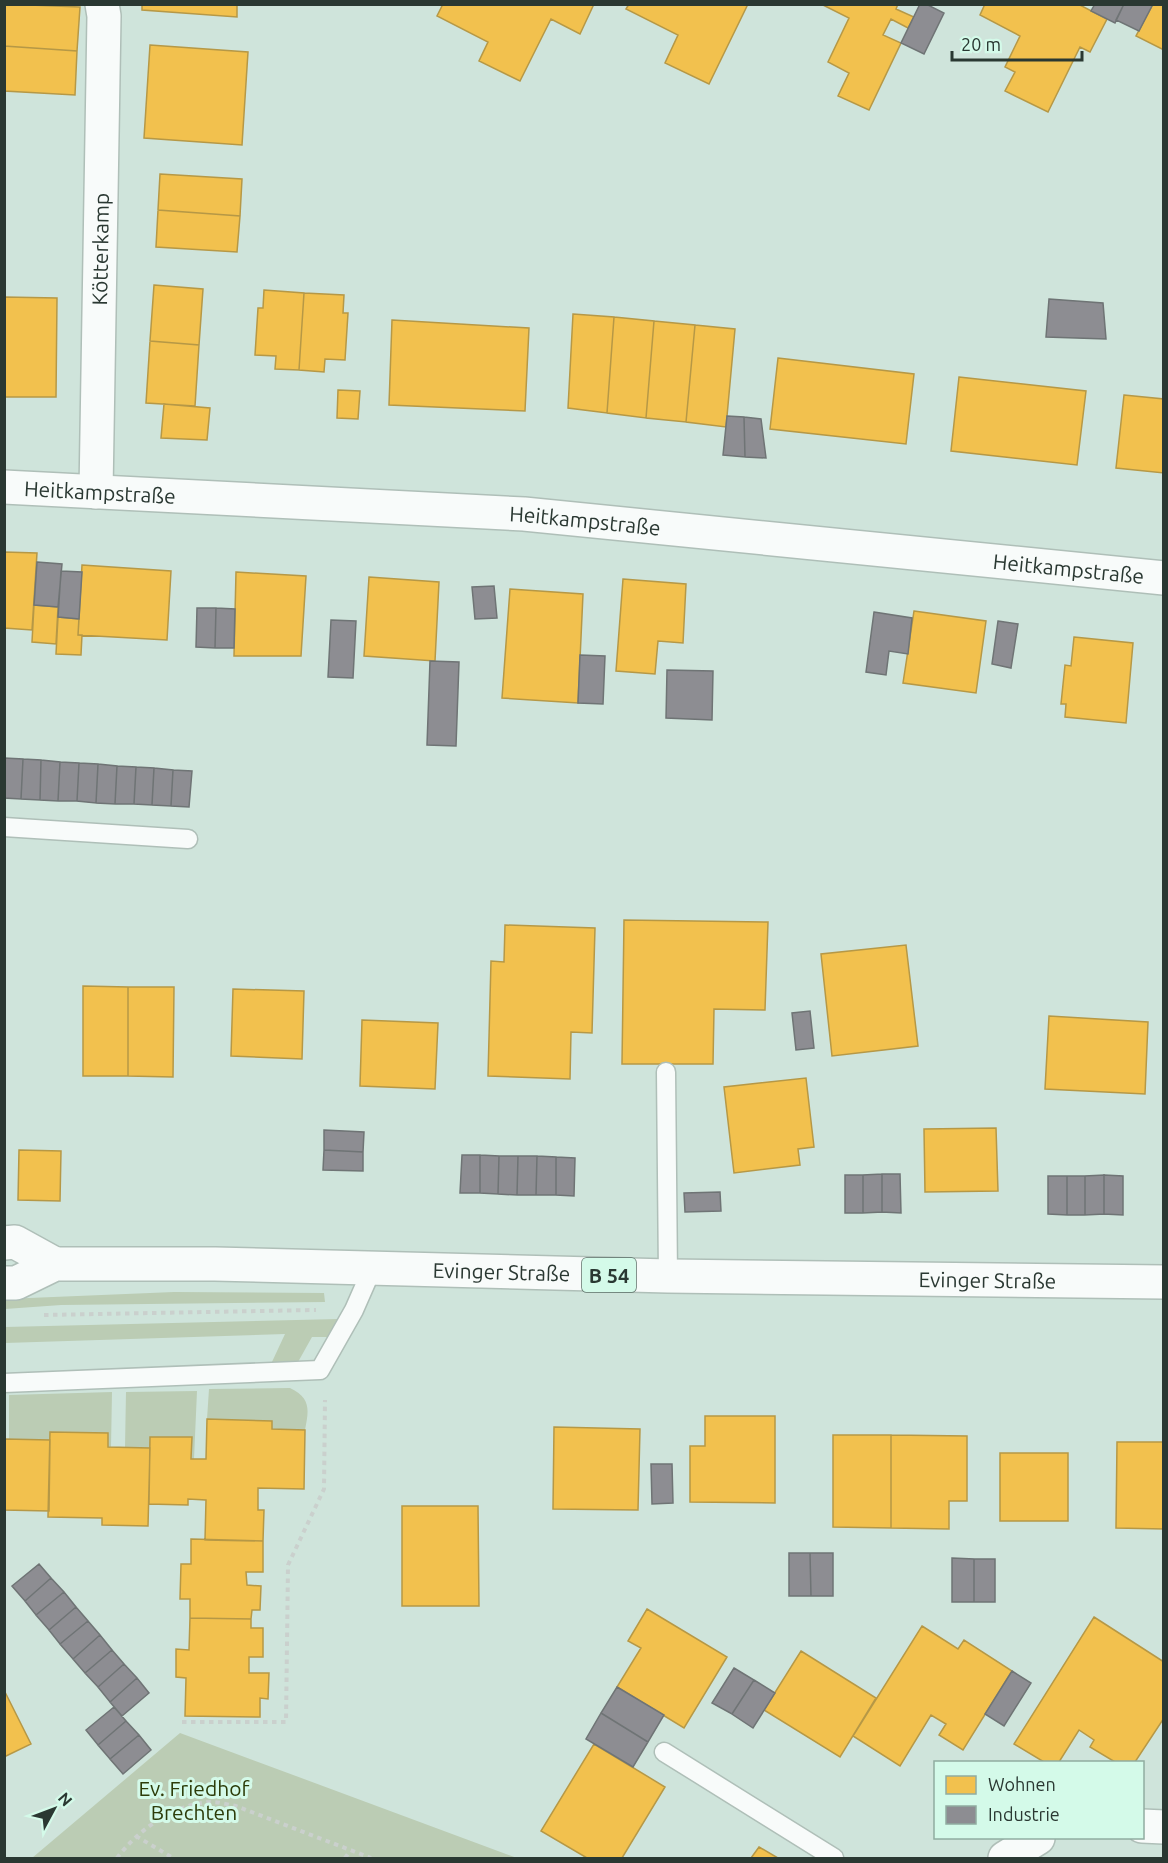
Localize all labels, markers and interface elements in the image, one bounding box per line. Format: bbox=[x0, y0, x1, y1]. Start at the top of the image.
scale bar bbox=[952, 24, 1082, 62]
text: 20 m bbox=[961, 34, 1001, 54]
street label: Kötterkamp bbox=[87, 192, 113, 306]
street label: Heitkampstraße bbox=[23, 476, 176, 508]
street label: Heitkampstraße bbox=[509, 501, 662, 540]
street label: Heitkampstraße bbox=[992, 549, 1145, 588]
street label: Evinger Straße bbox=[432, 1258, 571, 1285]
road number: B 54 bbox=[582, 1258, 636, 1292]
street label: Evinger Straße bbox=[918, 1267, 1056, 1293]
legend bbox=[934, 1761, 1144, 1839]
text: Wohnen bbox=[988, 1774, 1056, 1794]
park label: Ev. Friedhof Brechten bbox=[138, 1776, 251, 1824]
north arrow bbox=[24, 1779, 84, 1839]
text: N bbox=[55, 1789, 76, 1810]
text: Industrie bbox=[988, 1804, 1060, 1824]

